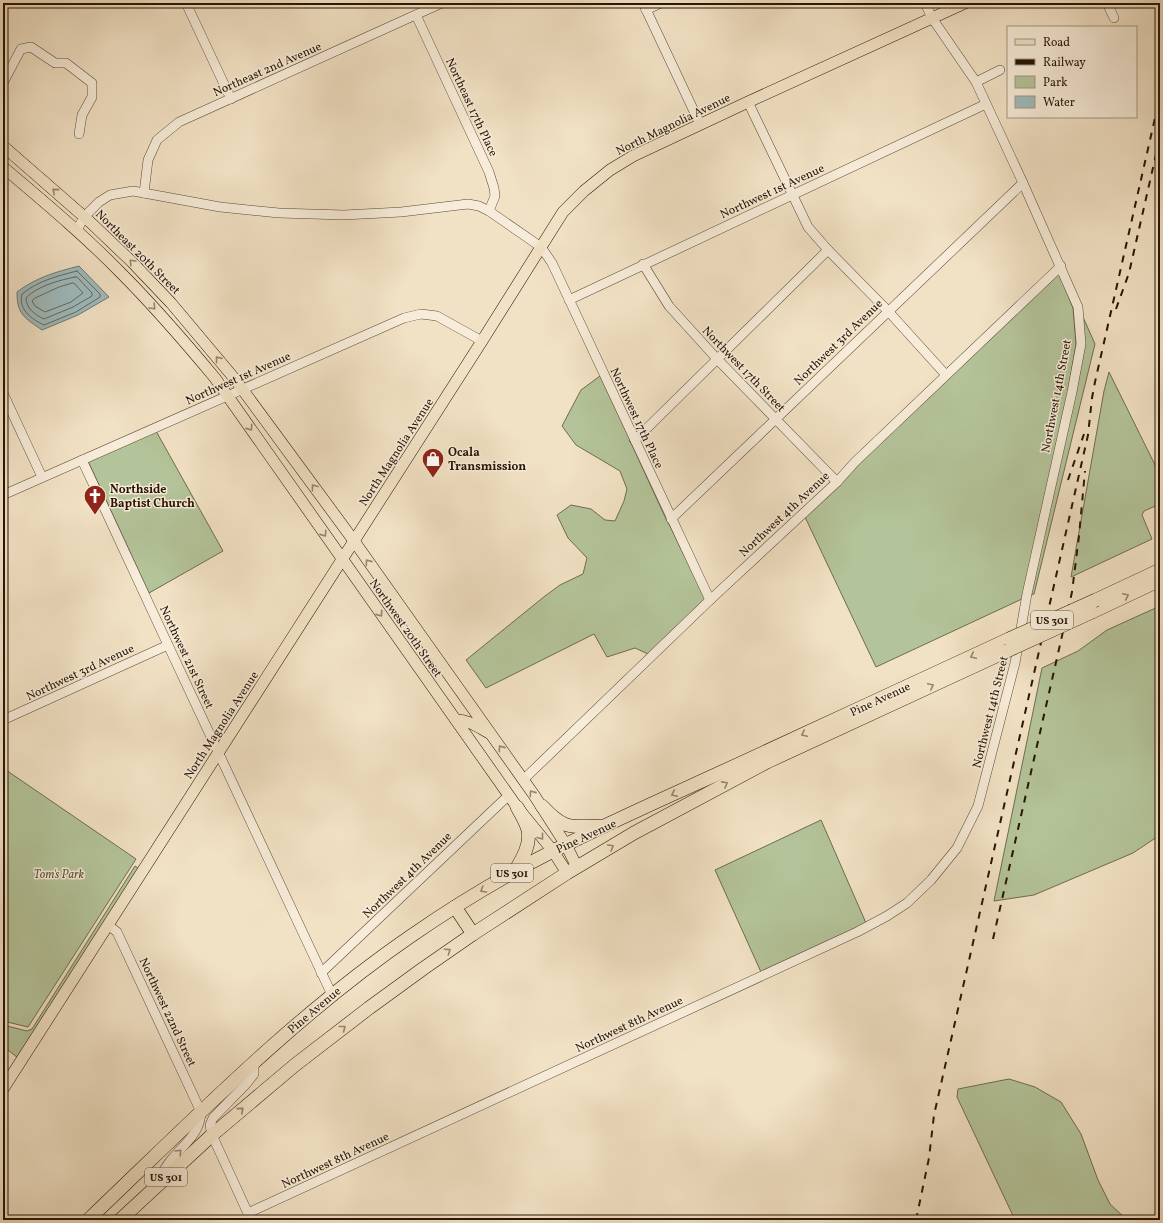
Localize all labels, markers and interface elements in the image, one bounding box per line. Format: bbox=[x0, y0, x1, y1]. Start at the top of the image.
legend bbox=[1007, 26, 1137, 118]
text: Road bbox=[1043, 35, 1070, 51]
street label: Northeast 2nd Avenue bbox=[211, 39, 324, 101]
text: Railway bbox=[1043, 55, 1086, 71]
street label: Northeast 17th Place bbox=[441, 56, 501, 160]
text: Park bbox=[1043, 75, 1068, 91]
street label: North Magnolia Avenue bbox=[613, 90, 734, 160]
text: Water bbox=[1043, 95, 1075, 111]
street label: Northwest 1st Avenue bbox=[718, 161, 827, 223]
one-way arrow bbox=[52, 189, 60, 196]
street label: Northeast 20th Street bbox=[91, 207, 183, 299]
one-way arrow bbox=[129, 259, 137, 267]
street label: Northwest 3rd Avenue bbox=[791, 296, 887, 389]
one-way arrow bbox=[148, 303, 155, 310]
street label: Northwest 17th Street bbox=[698, 323, 788, 416]
street label: Northwest 14th Street bbox=[1038, 338, 1076, 454]
street label: Northwest 1st Avenue bbox=[183, 348, 294, 409]
one-way arrow bbox=[216, 356, 223, 363]
street label: Northwest 17th Place bbox=[606, 365, 667, 472]
street label: North Magnolia Avenue bbox=[356, 395, 438, 510]
one-way arrow bbox=[245, 423, 252, 430]
place label: Ocala Transmission bbox=[448, 445, 526, 475]
shop icon: Ocala Transmission bbox=[420, 446, 446, 479]
street label: Northwest 4th Avenue bbox=[736, 468, 834, 561]
place label: Northside Baptist Church bbox=[110, 482, 195, 512]
church icon: Northside Baptist Church bbox=[82, 483, 108, 516]
one-way arrow bbox=[312, 485, 319, 492]
one-way arrow bbox=[319, 530, 326, 537]
one-way arrow bbox=[366, 559, 373, 566]
street label: Northwest 20th Street bbox=[365, 576, 445, 681]
one-way arrow bbox=[1122, 593, 1129, 601]
street label: Northwest 21st Street bbox=[155, 603, 217, 712]
one-way arrow bbox=[376, 609, 383, 616]
road number: US 301 bbox=[1031, 611, 1073, 629]
street label: Northwest 3rd Avenue bbox=[24, 641, 137, 705]
one-way arrow bbox=[970, 651, 978, 659]
street label: Northwest 14th Street bbox=[969, 655, 1013, 770]
street label: North Magnolia Avenue bbox=[181, 668, 263, 783]
street label: Pine Avenue bbox=[848, 679, 914, 721]
one-way arrow bbox=[926, 683, 934, 691]
one-way arrow bbox=[801, 729, 809, 737]
one-way arrow bbox=[499, 745, 506, 752]
one-way arrow bbox=[720, 781, 728, 789]
one-way arrow bbox=[670, 789, 678, 797]
one-way arrow bbox=[530, 790, 537, 797]
street label: Pine Avenue bbox=[554, 816, 620, 858]
street label: Northwest 4th Avenue bbox=[360, 829, 456, 922]
one-way arrow bbox=[537, 833, 544, 840]
one-way arrow bbox=[607, 844, 614, 851]
road number: US 301 bbox=[491, 864, 533, 882]
park label: Tom's Park bbox=[34, 867, 85, 883]
one-way arrow bbox=[480, 886, 487, 893]
one-way arrow bbox=[443, 949, 450, 956]
street label: Northwest 22nd Street bbox=[135, 955, 199, 1069]
street label: Pine Avenue bbox=[285, 984, 345, 1038]
street label: Northwest 8th Avenue bbox=[573, 993, 686, 1057]
one-way arrow bbox=[338, 1026, 345, 1033]
one-way arrow bbox=[237, 1107, 244, 1114]
street label: Northwest 8th Avenue bbox=[279, 1129, 392, 1193]
one-way arrow bbox=[174, 1149, 182, 1157]
road number: US 301 bbox=[145, 1168, 187, 1186]

